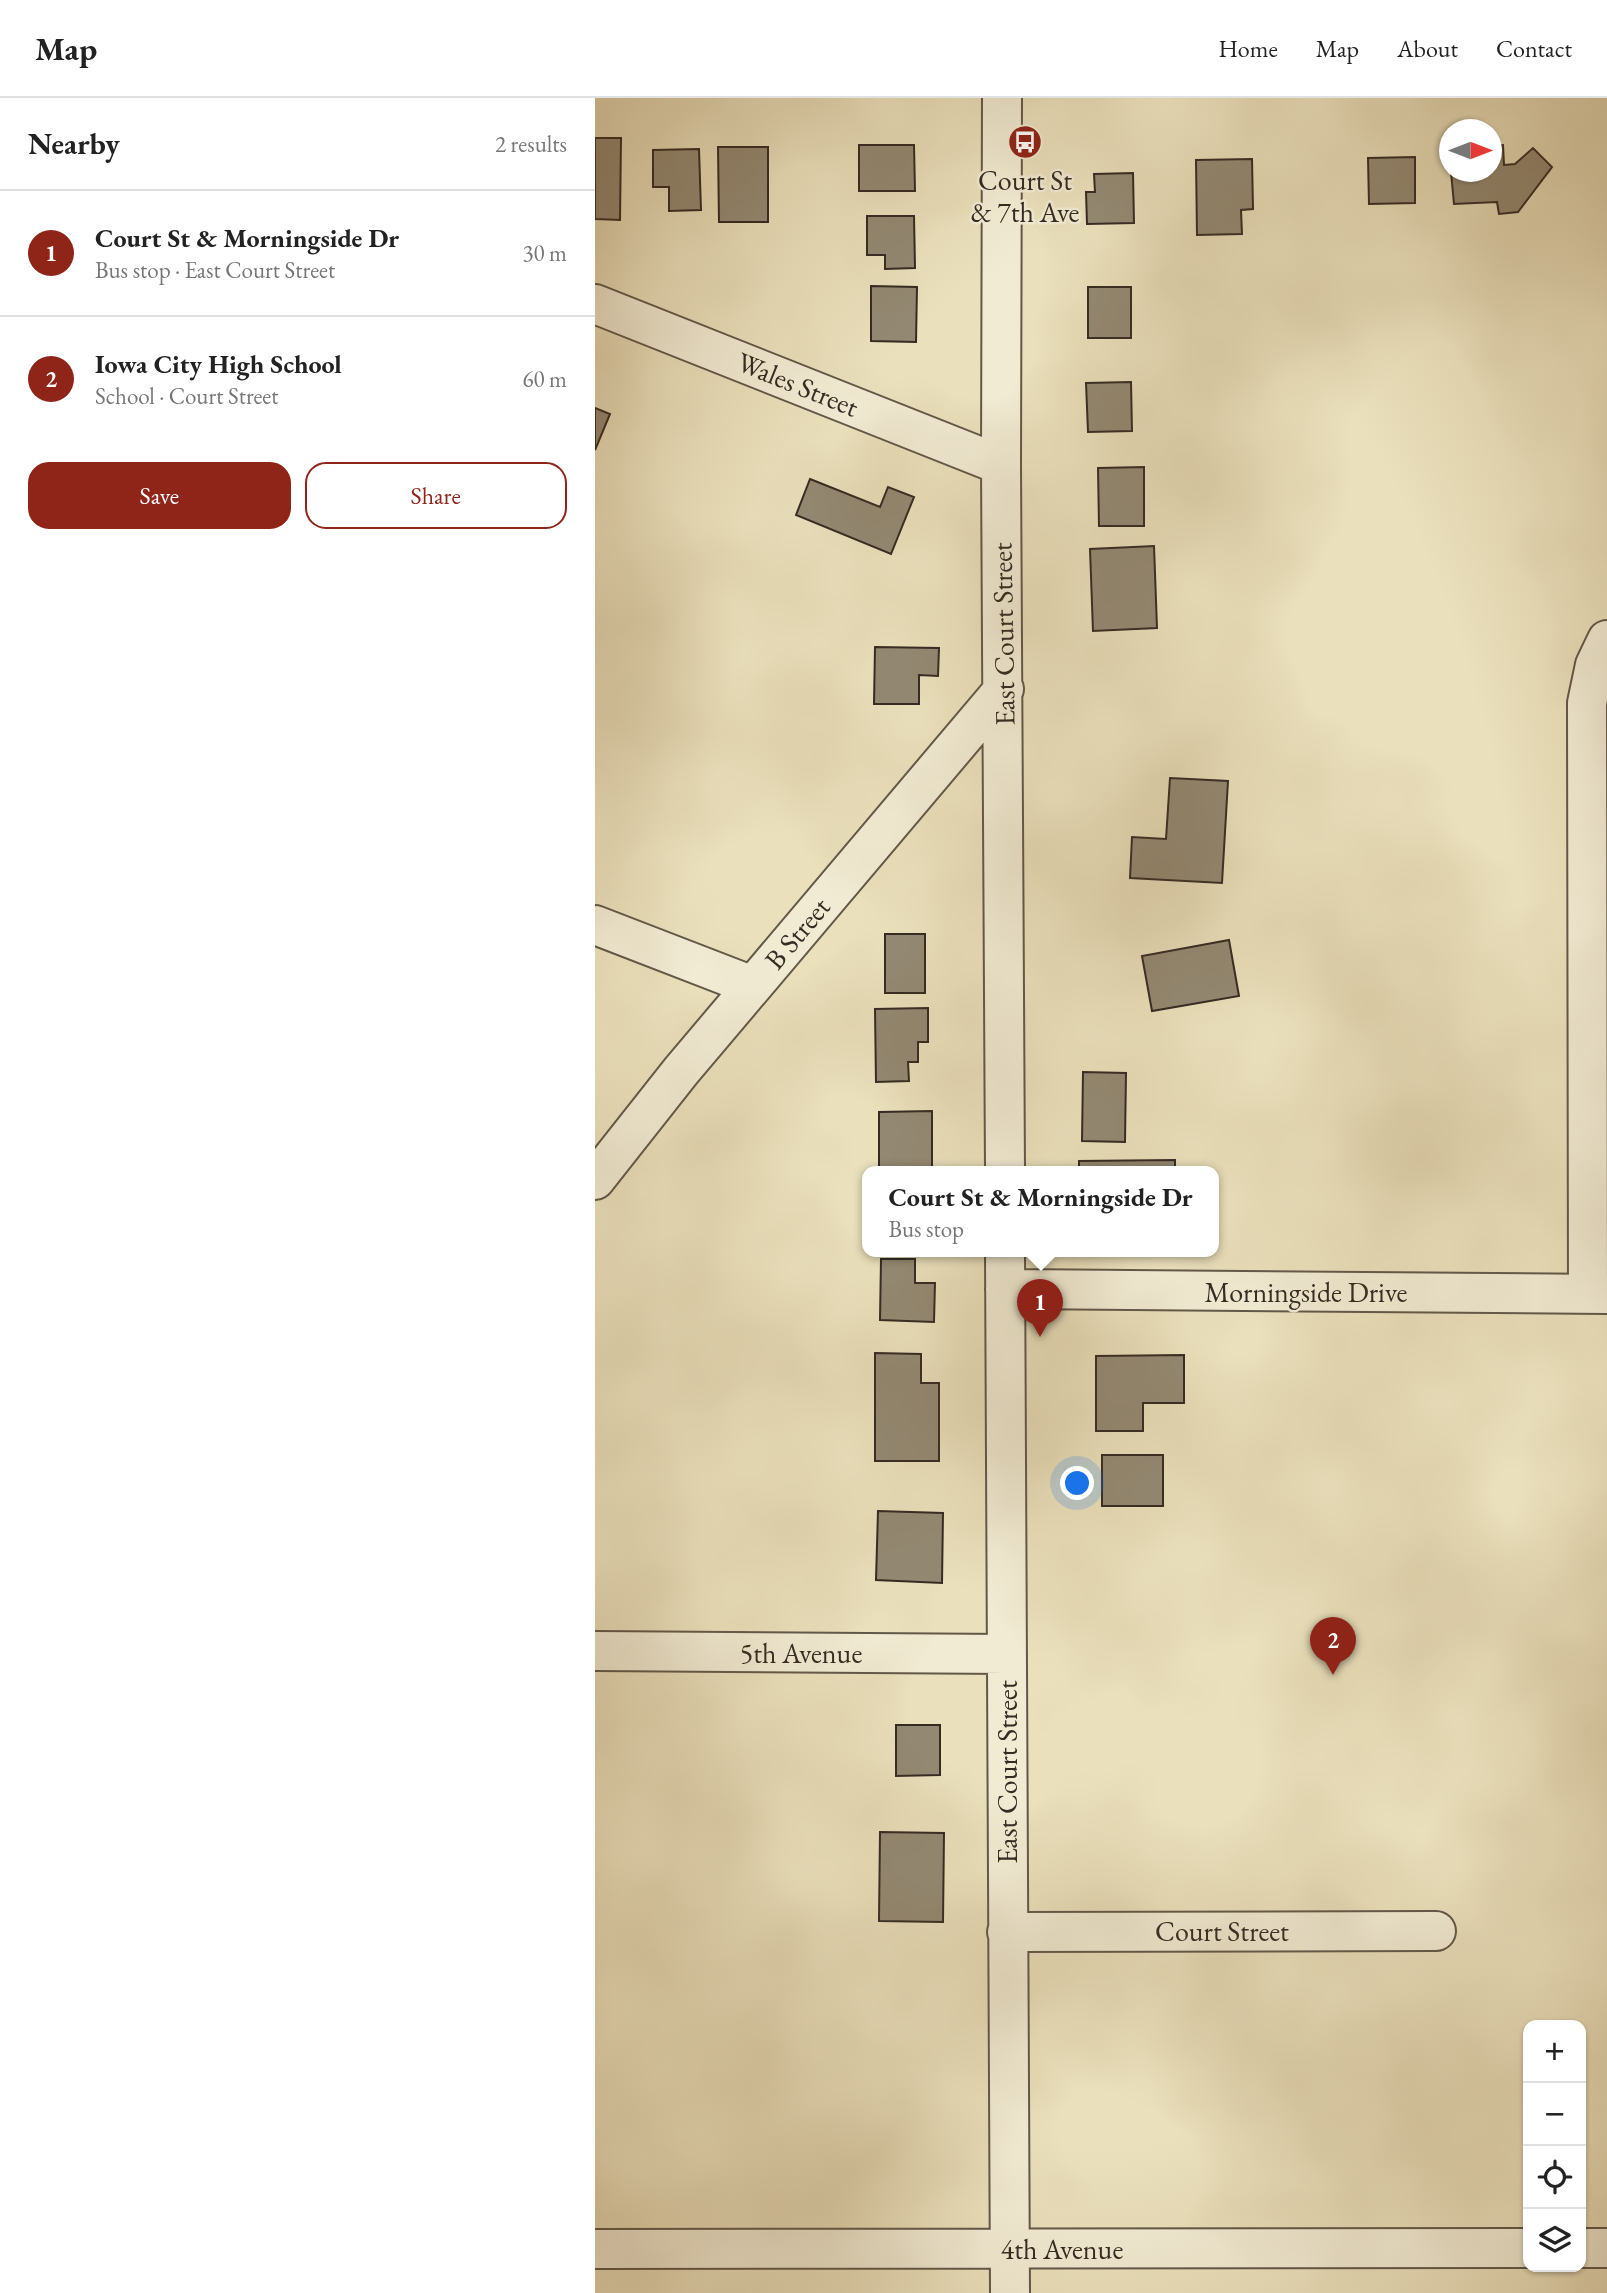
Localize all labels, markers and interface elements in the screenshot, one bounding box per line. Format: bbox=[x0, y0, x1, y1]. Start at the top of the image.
text: Map bbox=[35, 27, 97, 70]
text: Home bbox=[1218, 33, 1278, 64]
text: Map bbox=[1316, 33, 1359, 64]
text: About bbox=[1397, 33, 1458, 64]
text: Contact bbox=[1496, 33, 1572, 64]
north arrow bbox=[1439, 119, 1502, 182]
bus stop icon: Court St & 7th Ave bbox=[1006, 123, 1044, 161]
text: Nearby bbox=[28, 124, 120, 163]
text: 2 results bbox=[495, 129, 567, 159]
place label: Court St & 7th Ave bbox=[971, 162, 1080, 230]
text: Court St & Morningside Dr bbox=[95, 221, 399, 255]
text: 1 bbox=[45, 238, 57, 268]
text: 30 m bbox=[522, 238, 567, 268]
text: Bus stop · East Court Street bbox=[95, 255, 335, 285]
street label: Wales Street bbox=[732, 343, 864, 425]
text: Iowa City High School bbox=[95, 347, 342, 381]
text: 2 bbox=[45, 364, 57, 394]
text: 60 m bbox=[522, 364, 567, 394]
text: School · Court Street bbox=[95, 381, 279, 411]
button: Save bbox=[28, 462, 291, 529]
button: Share bbox=[305, 462, 567, 529]
street label: East Court Street bbox=[983, 542, 1023, 726]
street label: B Street bbox=[756, 889, 838, 977]
popup bbox=[862, 1166, 1219, 1257]
text: Court St & Morningside Dr bbox=[888, 1180, 1193, 1214]
text: Bus stop bbox=[888, 1214, 964, 1244]
street label: Morningside Drive bbox=[1205, 1274, 1408, 1310]
pin: 1 bbox=[1017, 1279, 1063, 1337]
your location bbox=[1060, 1466, 1094, 1500]
pin: 2 bbox=[1310, 1617, 1356, 1675]
street label: 5th Avenue bbox=[740, 1635, 862, 1671]
street label: East Court Street bbox=[989, 1680, 1025, 1864]
street label: Court Street bbox=[1155, 1913, 1289, 1949]
map controls bbox=[1523, 2020, 1586, 2272]
button: + bbox=[1523, 2020, 1586, 2083]
button: − bbox=[1523, 2083, 1586, 2146]
button: locate bbox=[1523, 2146, 1586, 2209]
button: layers bbox=[1523, 2209, 1586, 2272]
street label: 4th Avenue bbox=[1001, 2231, 1123, 2267]

